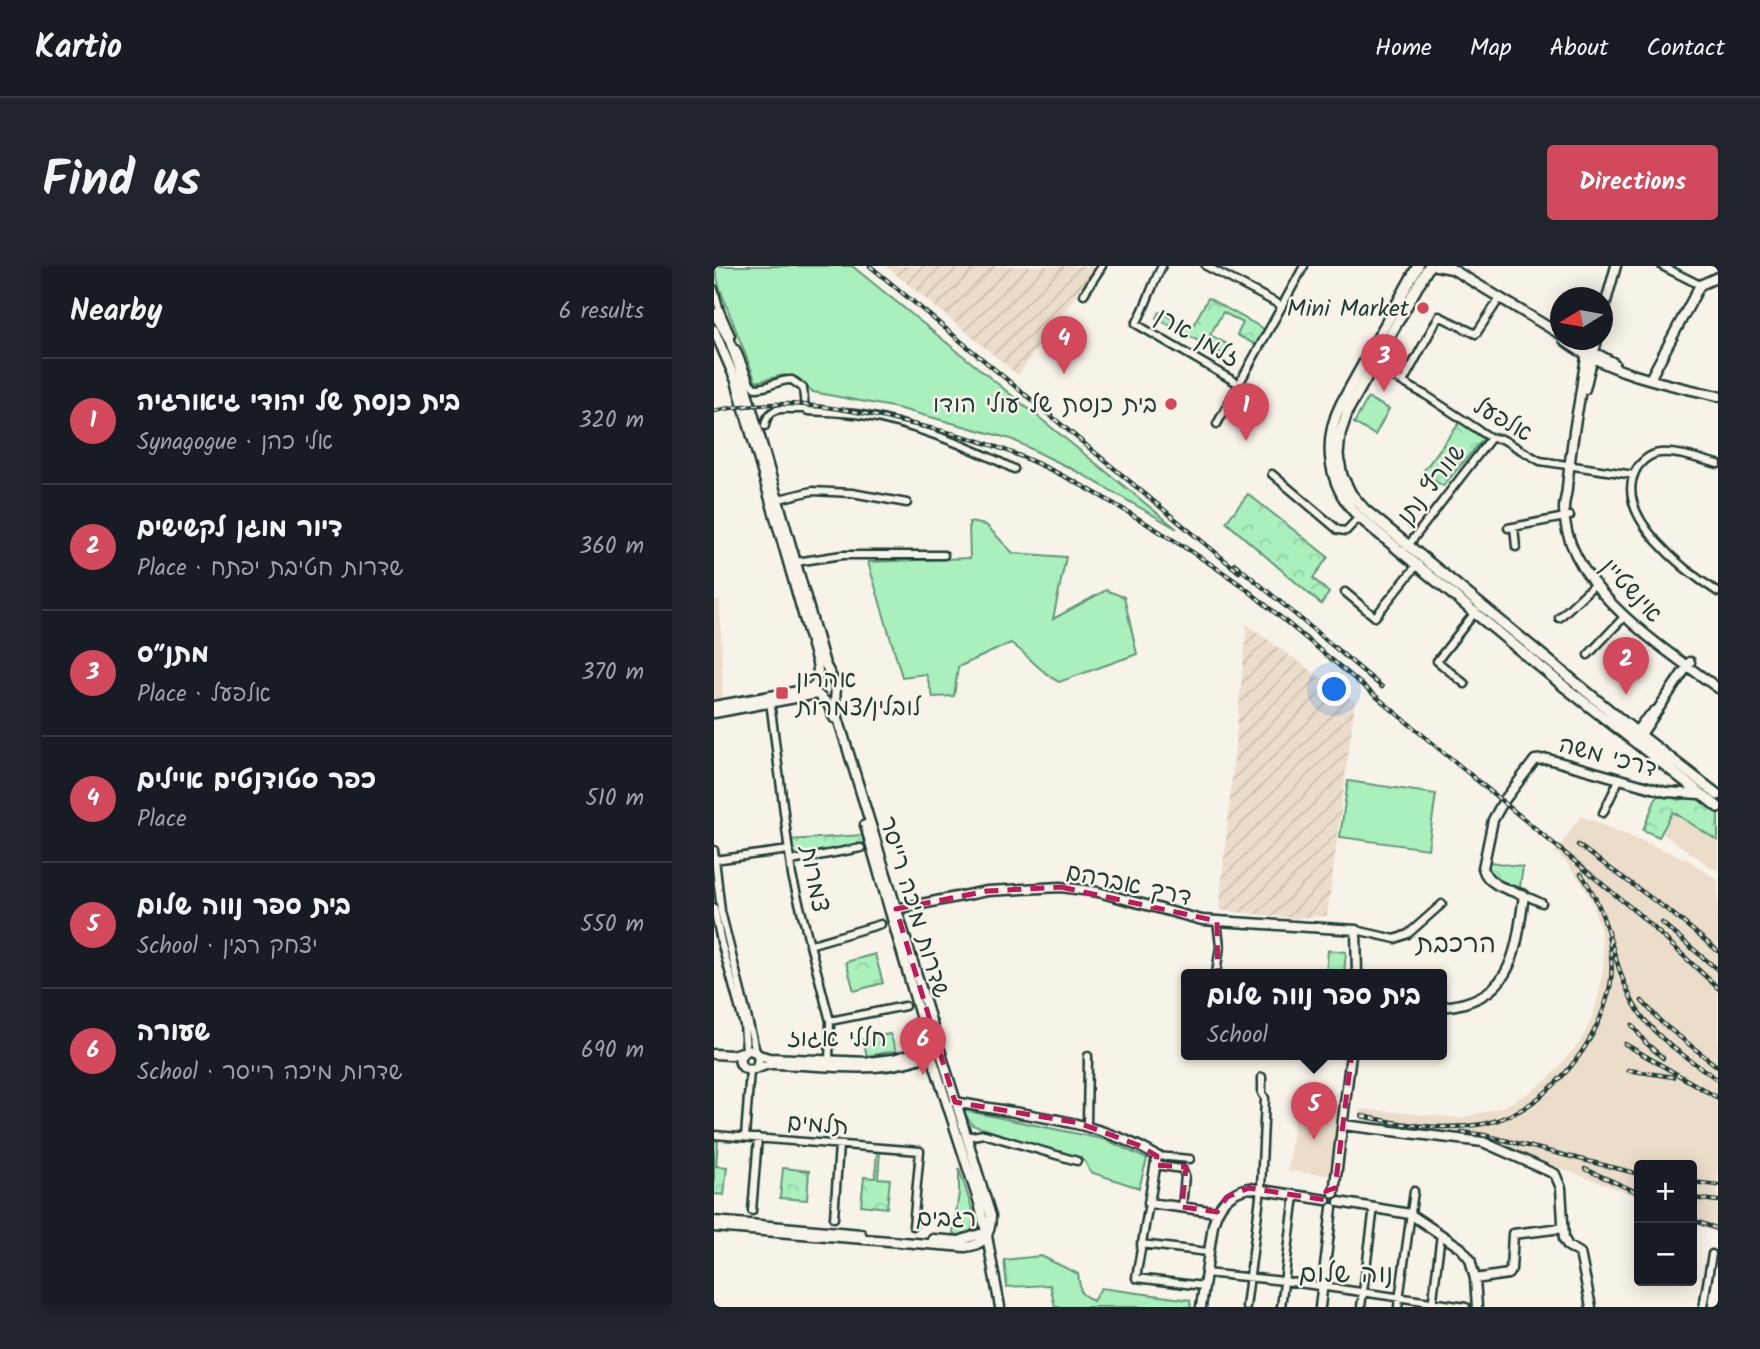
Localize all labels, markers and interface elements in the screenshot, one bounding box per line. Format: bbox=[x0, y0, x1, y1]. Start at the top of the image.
text: Kartio bbox=[35, 22, 122, 75]
text: Home bbox=[1375, 29, 1432, 68]
text: Map bbox=[1470, 29, 1512, 68]
text: About bbox=[1550, 29, 1608, 68]
text: Contact bbox=[1646, 29, 1725, 68]
text: Find us bbox=[42, 143, 200, 221]
button: Directions bbox=[1547, 145, 1718, 220]
north arrow bbox=[1550, 287, 1613, 350]
text: Nearby bbox=[70, 288, 162, 336]
place label: Mini Market bbox=[1287, 290, 1410, 329]
text: 6 results bbox=[559, 294, 644, 330]
street label: זלמן ארן bbox=[1147, 298, 1247, 378]
marker: Mini Market bbox=[1415, 300, 1431, 316]
pin: 4 bbox=[1041, 316, 1087, 374]
pin: 3 bbox=[1361, 334, 1407, 392]
text: בית כנסת של יהודי גיאורגיה bbox=[137, 382, 461, 424]
pin: 1 bbox=[1223, 383, 1269, 441]
place label: בית כנסת של עולי הודו bbox=[933, 386, 1157, 425]
street label: אלפעל bbox=[1465, 388, 1539, 453]
marker: בית כנסת של עולי הודו bbox=[1163, 396, 1179, 412]
text: 1 bbox=[90, 403, 96, 439]
text: 320 m bbox=[578, 403, 644, 439]
text: Synagogue · אלי כהן bbox=[137, 425, 333, 461]
street label: שוורץ נתן bbox=[1388, 436, 1477, 534]
text: דיור מוגן לקשישים bbox=[137, 508, 343, 550]
text: 2 bbox=[86, 529, 100, 565]
text: 360 m bbox=[579, 529, 644, 565]
street label: אינשטיין bbox=[1590, 549, 1672, 633]
text: Place · שדרות חטיבת יפתח bbox=[137, 551, 404, 587]
text: מתנ״ס bbox=[137, 634, 209, 676]
pin: 2 bbox=[1603, 637, 1649, 695]
text: 3 bbox=[87, 655, 99, 691]
text: 370 m bbox=[581, 655, 644, 691]
place label: אהרון לובלין/צמרות bbox=[794, 661, 922, 728]
your location bbox=[1317, 672, 1351, 706]
text: Place · אלפעל bbox=[137, 677, 271, 713]
marker: אהרון לובלין/צמרות bbox=[774, 685, 790, 701]
street label: דרכי משה bbox=[1554, 726, 1661, 789]
text: כפר סטודנטים איילים bbox=[137, 760, 376, 802]
text: 4 bbox=[87, 781, 99, 817]
text: 510 m bbox=[585, 781, 644, 817]
text: Place bbox=[137, 802, 187, 838]
street label: שדרות מיכה רייסר bbox=[867, 812, 960, 1003]
street label: צמרות bbox=[788, 841, 839, 916]
street label: דרך אברהם bbox=[1062, 853, 1195, 918]
text: בית ספר נווה שלום bbox=[137, 886, 351, 928]
text: 5 bbox=[87, 907, 99, 943]
text: 550 m bbox=[580, 907, 644, 943]
district label: הרכבת bbox=[1414, 924, 1496, 966]
text: School · יצחק רבין bbox=[137, 929, 318, 965]
popup bbox=[1181, 969, 1447, 1060]
text: בית ספר נווה שלום bbox=[1207, 976, 1421, 1018]
text: שעורה bbox=[137, 1012, 210, 1054]
pin: 6 bbox=[900, 1017, 946, 1075]
text: School bbox=[1207, 1018, 1268, 1054]
street label: חללי אגוז bbox=[787, 1020, 887, 1059]
text: 6 bbox=[87, 1033, 99, 1069]
text: 690 m bbox=[581, 1033, 644, 1069]
text: School · שדרות מיכה רייסר bbox=[137, 1055, 403, 1091]
pin: 5 bbox=[1291, 1082, 1337, 1140]
street label: תלמים bbox=[786, 1104, 850, 1147]
map controls bbox=[1634, 1160, 1697, 1286]
button: + bbox=[1634, 1160, 1697, 1223]
street label: רגבים bbox=[916, 1200, 976, 1239]
button: − bbox=[1634, 1223, 1697, 1286]
district label: נוה שלום bbox=[1299, 1254, 1393, 1296]

